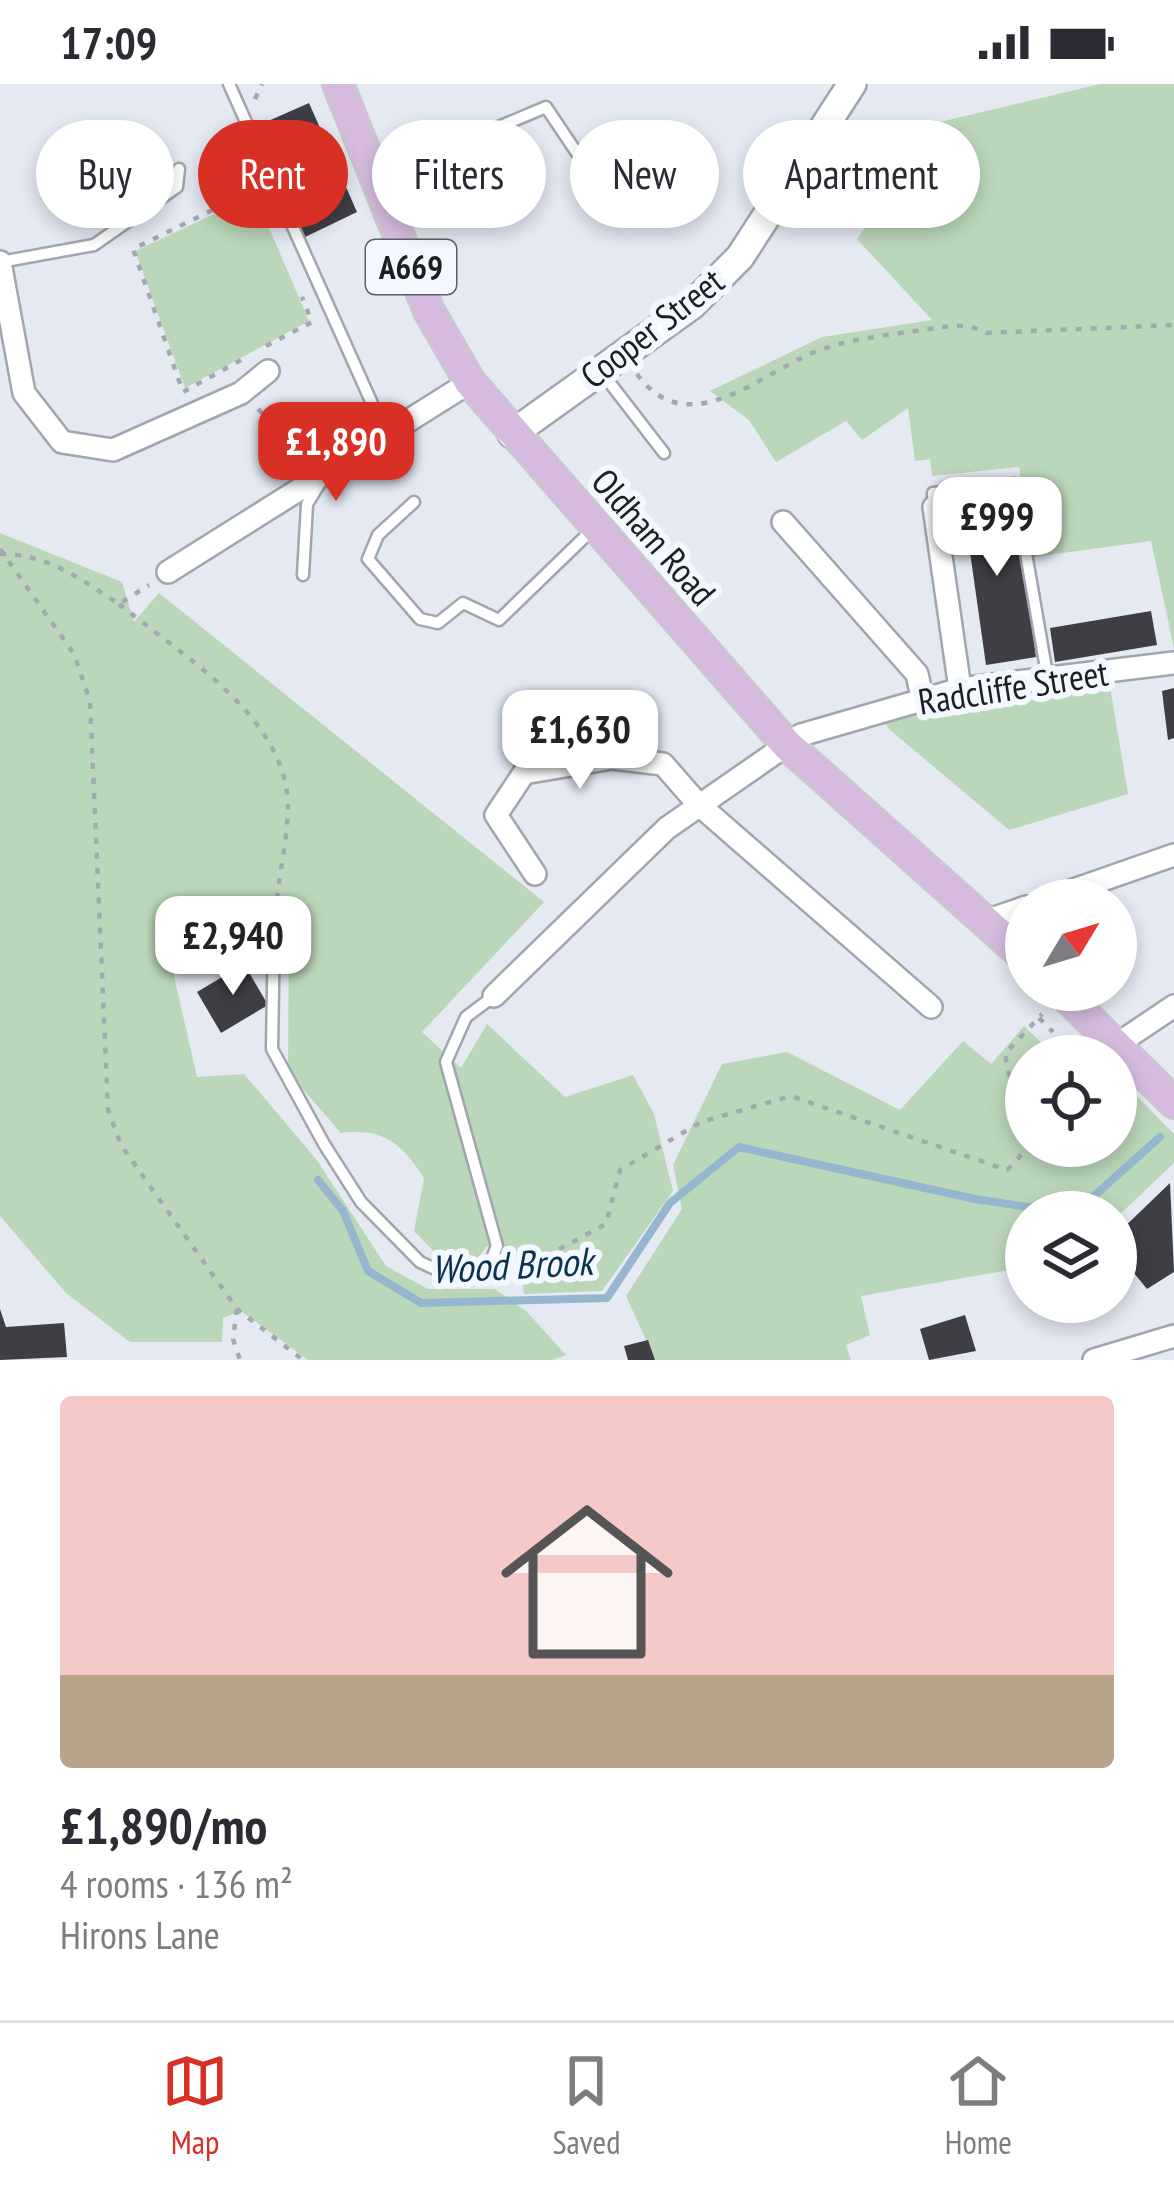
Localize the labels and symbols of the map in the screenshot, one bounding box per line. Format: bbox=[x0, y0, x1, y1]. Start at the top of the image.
road number: A669 bbox=[366, 240, 456, 294]
street label: Cooper Street bbox=[571, 257, 733, 398]
pin: £1,890 bbox=[238, 402, 434, 504]
street label: Oldham Road bbox=[582, 458, 727, 615]
pin: £999 bbox=[926, 477, 1068, 579]
street label: Radcliffe Street bbox=[915, 648, 1111, 725]
pin: £1,630 bbox=[482, 690, 678, 792]
north arrow bbox=[1005, 879, 1137, 1011]
pin: £2,940 bbox=[135, 896, 331, 998]
water label: Wood Brook bbox=[430, 1235, 599, 1294]

